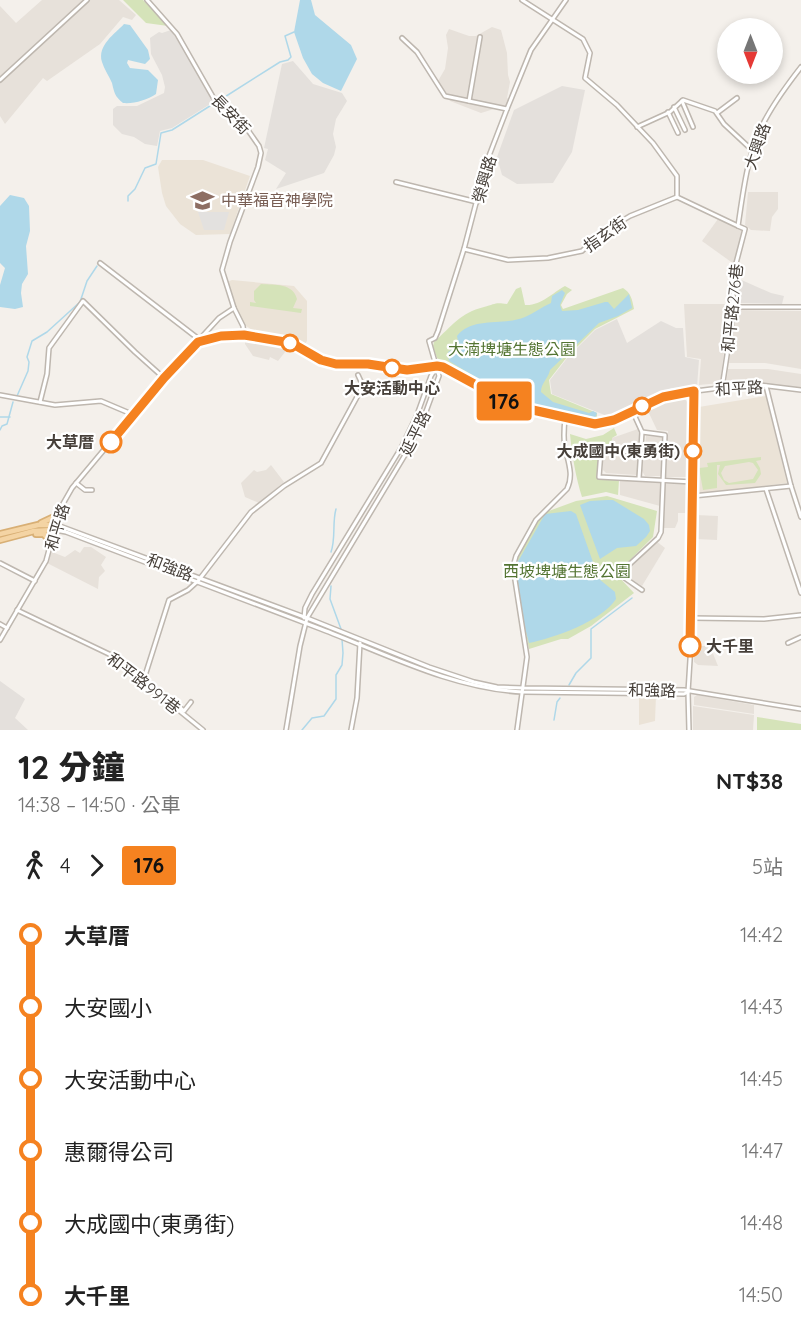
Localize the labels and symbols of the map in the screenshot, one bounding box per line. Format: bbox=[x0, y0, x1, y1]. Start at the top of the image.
north arrow bbox=[717, 18, 783, 84]
street label: 長安街 bbox=[207, 90, 255, 138]
street label: 大興路 bbox=[740, 120, 774, 172]
street label: 榮興路 bbox=[468, 153, 500, 205]
school or university icon: 中華福音神學院 bbox=[190, 187, 216, 213]
place label: 中華福音神學院 bbox=[221, 190, 333, 210]
street label: 指玄街 bbox=[580, 212, 630, 256]
street label: 和平路276巷 bbox=[717, 263, 747, 353]
unlabelled marker bbox=[281, 334, 299, 352]
park label: 大湳埤塘生態公園 bbox=[448, 339, 576, 359]
marker: 大安活動中心 bbox=[383, 359, 401, 377]
street label: 和平路 bbox=[715, 377, 763, 399]
place label: 大安活動中心 bbox=[344, 378, 440, 398]
line badge: 176 bbox=[470, 382, 538, 420]
unlabelled marker bbox=[633, 397, 651, 415]
street label: 延平路 bbox=[395, 407, 435, 459]
marker: 大草厝 bbox=[100, 431, 122, 453]
place label: 大草厝 bbox=[46, 432, 94, 452]
place label: 大成國中(東勇街) bbox=[557, 441, 680, 461]
marker: 大成國中(東勇街) bbox=[684, 442, 702, 460]
street label: 和平路 bbox=[40, 501, 74, 553]
street label: 和強路 bbox=[144, 549, 196, 585]
park label: 西坡埤塘生態公園 bbox=[503, 561, 631, 581]
marker: 大千里 bbox=[679, 635, 701, 657]
place label: 大千里 bbox=[706, 636, 754, 656]
street label: 和平路991巷 bbox=[103, 648, 185, 718]
street label: 和強路 bbox=[628, 680, 676, 700]

